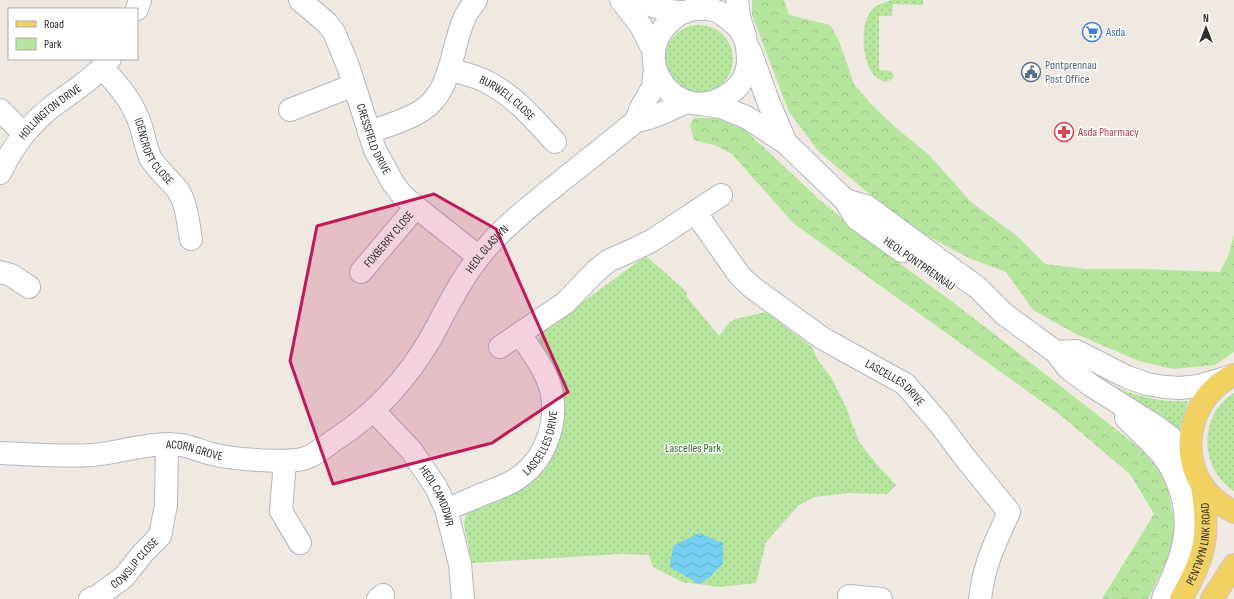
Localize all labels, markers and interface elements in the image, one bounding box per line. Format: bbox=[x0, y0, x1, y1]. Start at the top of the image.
legend bbox=[8, 8, 138, 60]
north arrow bbox=[1186, 8, 1226, 48]
text: N bbox=[1203, 12, 1209, 25]
text: Road bbox=[44, 17, 64, 32]
supermarket icon: Asda bbox=[1081, 21, 1103, 43]
place label: Asda bbox=[1105, 25, 1125, 40]
text: Park bbox=[44, 37, 62, 52]
place label: Pontprennau Post Office bbox=[1045, 58, 1097, 87]
public building icon: Pontprennau Post Office bbox=[1020, 61, 1042, 83]
street label: BURWELL CLOSE bbox=[477, 72, 539, 123]
street label: HOLLINGTON DRIVE bbox=[15, 81, 84, 143]
street label: CRESSFIELD DRIVE bbox=[353, 102, 394, 177]
street label: IDENCROFT CLOSE bbox=[131, 115, 177, 188]
pharmacy icon: Asda Pharmacy bbox=[1053, 121, 1075, 143]
place label: Asda Pharmacy bbox=[1077, 125, 1139, 140]
street label: FOXBERRY CLOSE bbox=[361, 208, 417, 271]
street label: HEOL GLASLYN bbox=[462, 222, 512, 276]
street label: HEOL PONTPRENNAU bbox=[880, 234, 958, 294]
street label: LASCELLES DRIVE bbox=[863, 356, 928, 409]
street label: LASCELLES DRIVE bbox=[519, 410, 561, 479]
street label: ACORN GROVE bbox=[165, 437, 224, 464]
park label: Lascelles Park bbox=[665, 441, 721, 456]
street label: HEOL CAMDDWR bbox=[416, 462, 458, 528]
street label: PENTWYN LINK ROAD bbox=[1182, 502, 1213, 588]
street label: COWSLIP CLOSE bbox=[107, 534, 162, 592]

